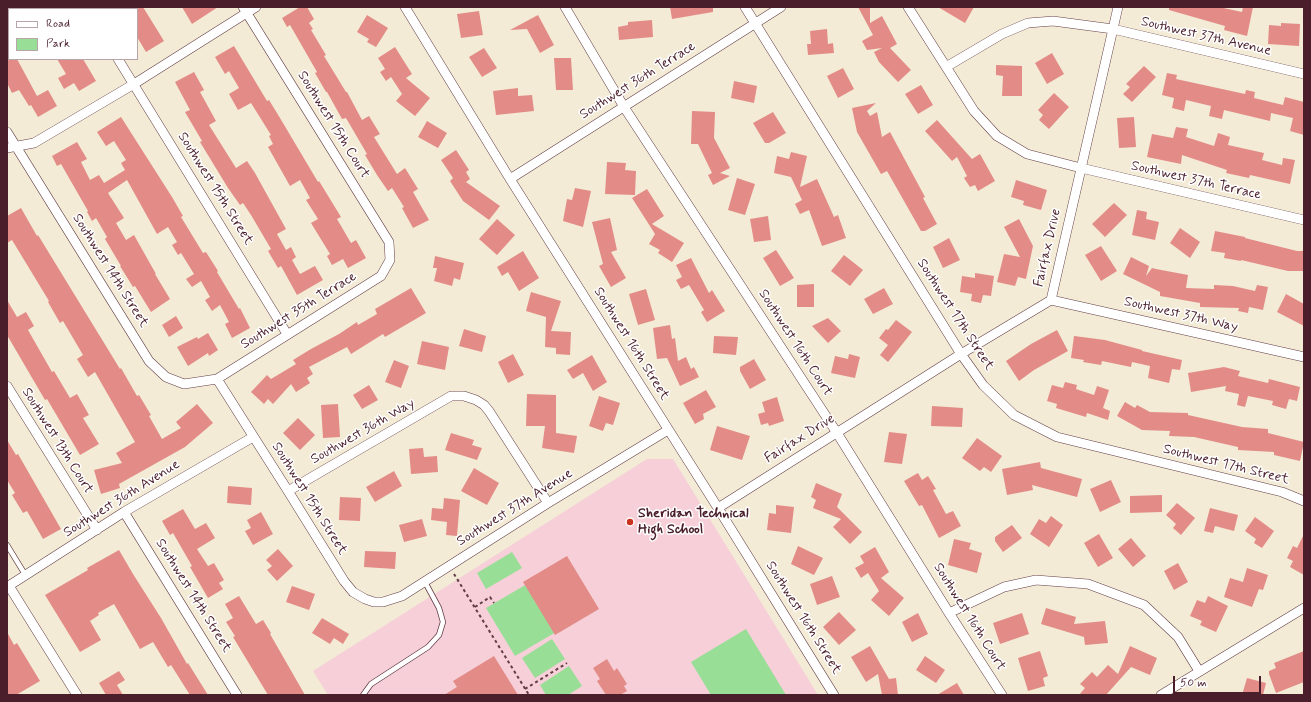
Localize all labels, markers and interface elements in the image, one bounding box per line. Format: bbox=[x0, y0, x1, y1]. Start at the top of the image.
legend bbox=[8, 8, 138, 60]
street label: Southwest 37th Avenue bbox=[1139, 14, 1273, 60]
text: Road bbox=[46, 16, 70, 32]
text: Park bbox=[46, 36, 70, 52]
street label: Southwest 36th Terrace bbox=[577, 38, 699, 124]
street label: Southwest 15th Court bbox=[293, 68, 373, 182]
street label: Southwest 15th Street bbox=[173, 130, 257, 248]
street label: Southwest 37th Terrace bbox=[1129, 158, 1263, 204]
street label: Fairfax Drive bbox=[1031, 207, 1065, 289]
street label: Southwest 14th Street bbox=[68, 211, 152, 331]
street label: Southwest 17th Street bbox=[913, 256, 997, 374]
street label: Southwest 35th Terrace bbox=[238, 269, 360, 353]
street label: Southwest 16th Street bbox=[589, 284, 673, 404]
street label: Southwest 16th Court bbox=[754, 287, 836, 399]
street label: Southwest 37th Way bbox=[1122, 294, 1240, 336]
street label: Southwest 13th Court bbox=[18, 385, 96, 497]
street label: Southwest 36th Way bbox=[308, 395, 418, 469]
street label: Fairfax Drive bbox=[762, 411, 838, 467]
street label: Southwest 15th Street bbox=[267, 440, 351, 558]
street label: Southwest 17th Street bbox=[1161, 441, 1291, 489]
street label: Southwest 36th Avenue bbox=[61, 456, 183, 542]
street label: Southwest 37th Avenue bbox=[454, 466, 576, 550]
place label: Sheridan Technical High School bbox=[638, 506, 749, 538]
marker: Sheridan Technical High School bbox=[625, 517, 635, 527]
street label: Southwest 14th Street bbox=[151, 536, 235, 656]
street label: Southwest 16th Street bbox=[761, 558, 845, 678]
street label: Southwest 16th Court bbox=[929, 560, 1009, 674]
scale bar bbox=[1175, 668, 1263, 694]
text: 50 m bbox=[1180, 675, 1207, 691]

